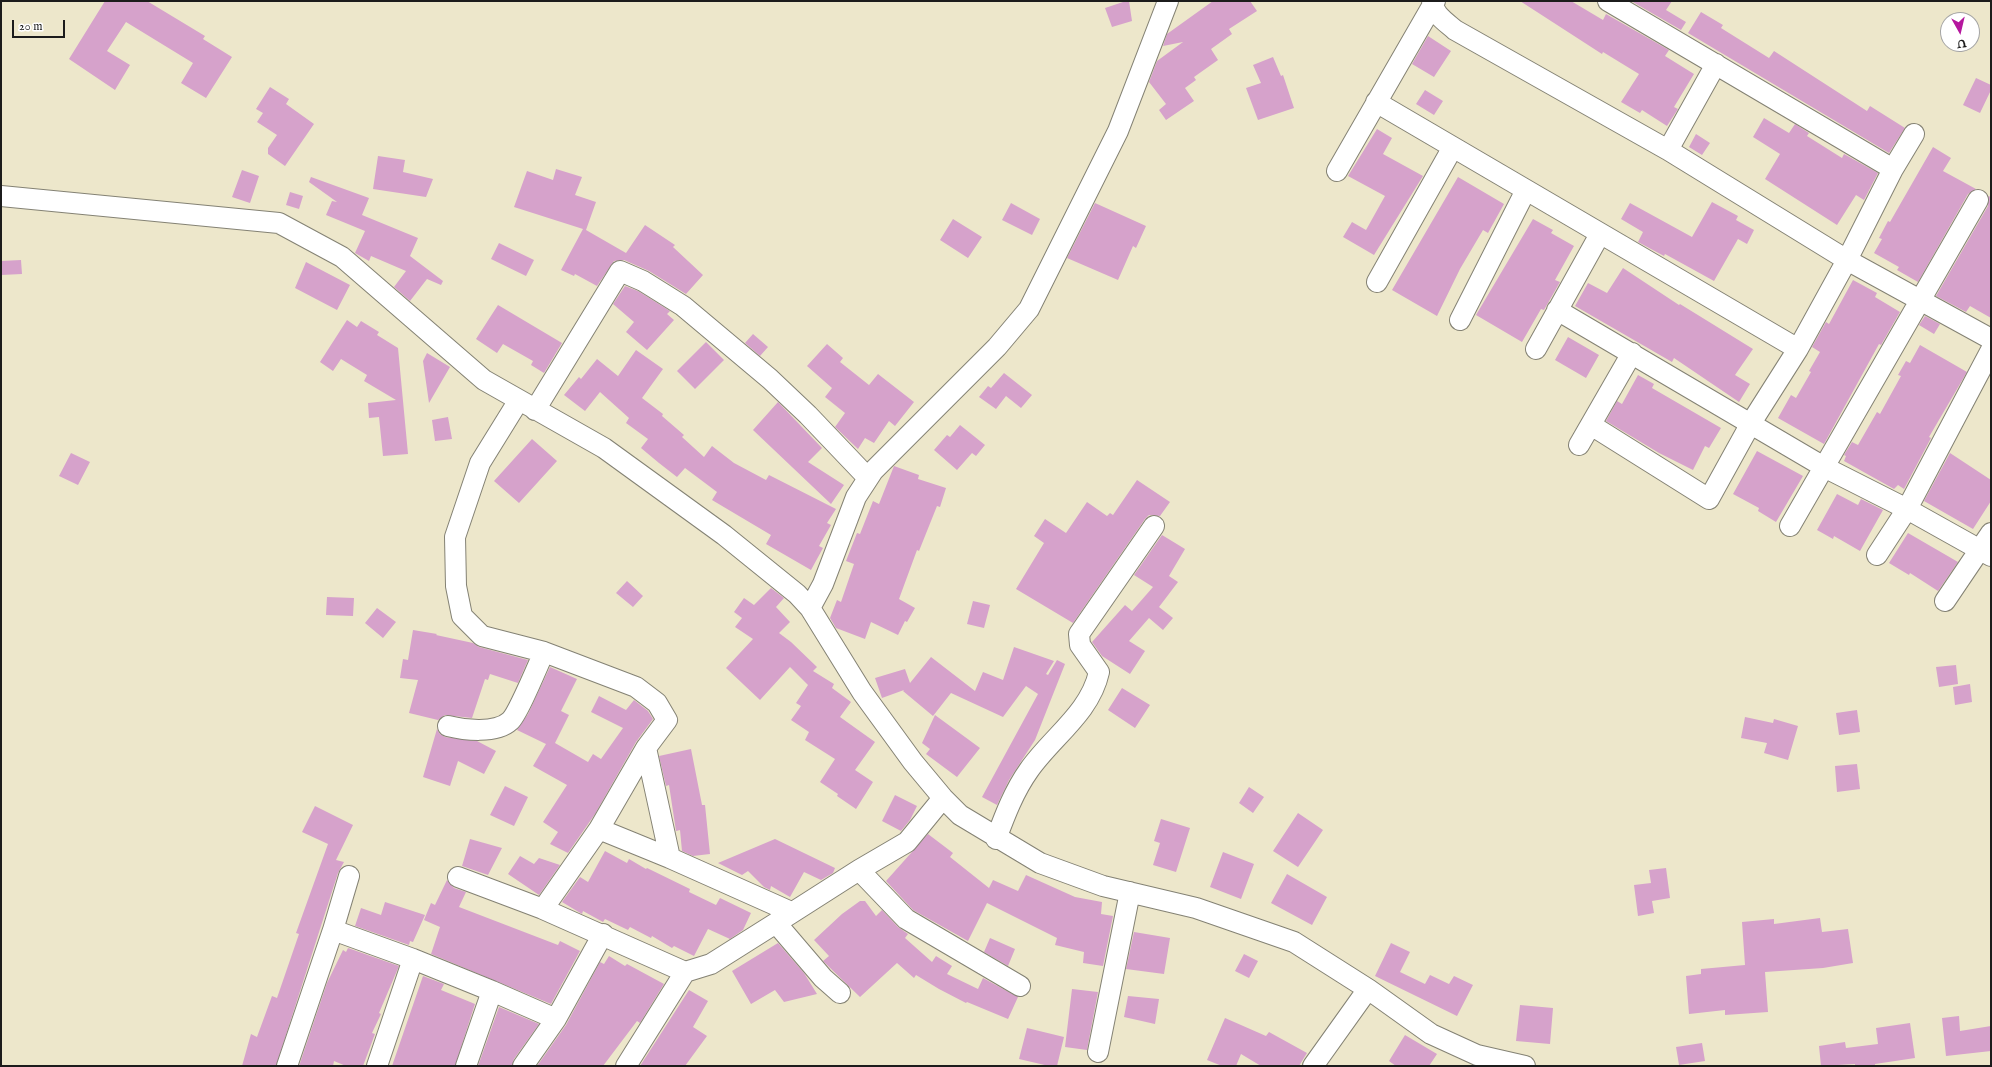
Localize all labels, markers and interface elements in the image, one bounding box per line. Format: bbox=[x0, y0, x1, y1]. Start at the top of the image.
scale bar bbox=[14, 12, 67, 38]
north arrow bbox=[1940, 12, 1980, 52]
text: 20 m bbox=[19, 19, 42, 34]
text: U bbox=[1956, 35, 1967, 50]

